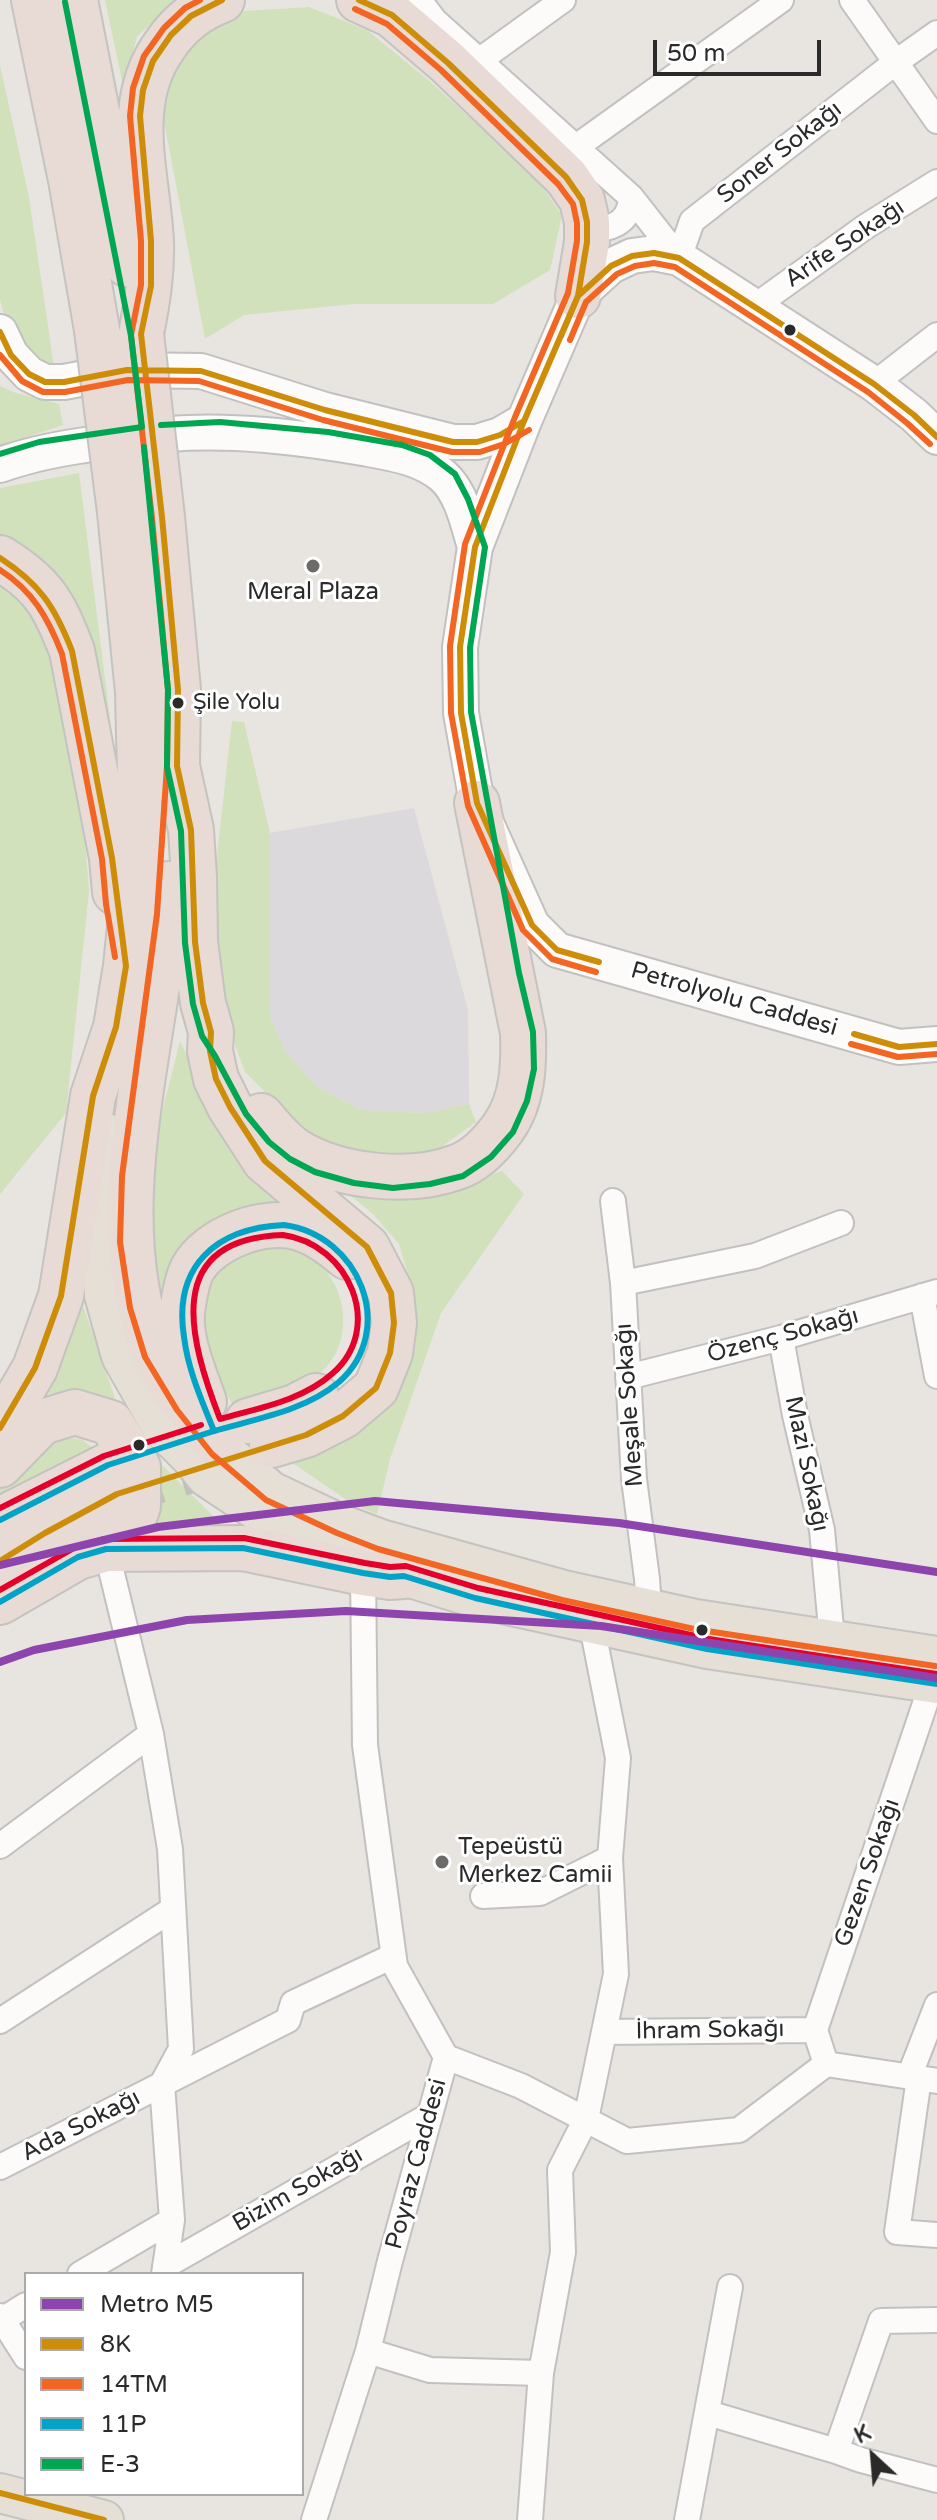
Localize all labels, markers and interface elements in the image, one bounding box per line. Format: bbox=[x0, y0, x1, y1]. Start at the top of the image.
scale bar bbox=[657, 24, 825, 74]
text: 50 m bbox=[667, 39, 725, 68]
street label: Soner Sokağı bbox=[712, 96, 848, 210]
street label: Arife Sokağı bbox=[780, 193, 910, 295]
unlabelled marker bbox=[782, 322, 798, 338]
marker: Meral Plaza bbox=[304, 557, 322, 575]
place label: Meral Plaza bbox=[247, 579, 379, 607]
place label: Şile Yolu bbox=[193, 690, 280, 716]
marker: Şile Yolu bbox=[170, 695, 186, 711]
street label: Petrolyolu Caddesi bbox=[627, 957, 841, 1043]
street label: Özenç Sokağı bbox=[704, 1302, 862, 1370]
street label: Meşale Sokağı bbox=[610, 1322, 650, 1488]
street label: Mazi Sokağı bbox=[778, 1394, 834, 1534]
unlabelled marker bbox=[131, 1437, 147, 1453]
unlabelled marker bbox=[694, 1622, 710, 1638]
street label: Gezen Sokağı bbox=[829, 1795, 907, 1951]
place label: Tepeüstü Merkez Camii bbox=[458, 1834, 612, 1890]
marker: Tepeüstü Merkez Camii bbox=[433, 1853, 451, 1871]
street label: İhram Sokağı bbox=[635, 2015, 785, 2047]
street label: Poyraz Caddesi bbox=[380, 2076, 454, 2252]
street label: Ada Sokağı bbox=[17, 2084, 145, 2168]
street label: Bizim Sokağı bbox=[228, 2141, 368, 2239]
legend bbox=[24, 2272, 304, 2496]
text: Metro M5 bbox=[100, 2290, 214, 2319]
text: 8K bbox=[100, 2330, 131, 2359]
text: 14TM bbox=[100, 2370, 168, 2399]
text: 11P bbox=[100, 2410, 146, 2439]
north arrow bbox=[833, 2416, 913, 2496]
text: K bbox=[850, 2420, 875, 2449]
text: E-3 bbox=[100, 2450, 140, 2479]

